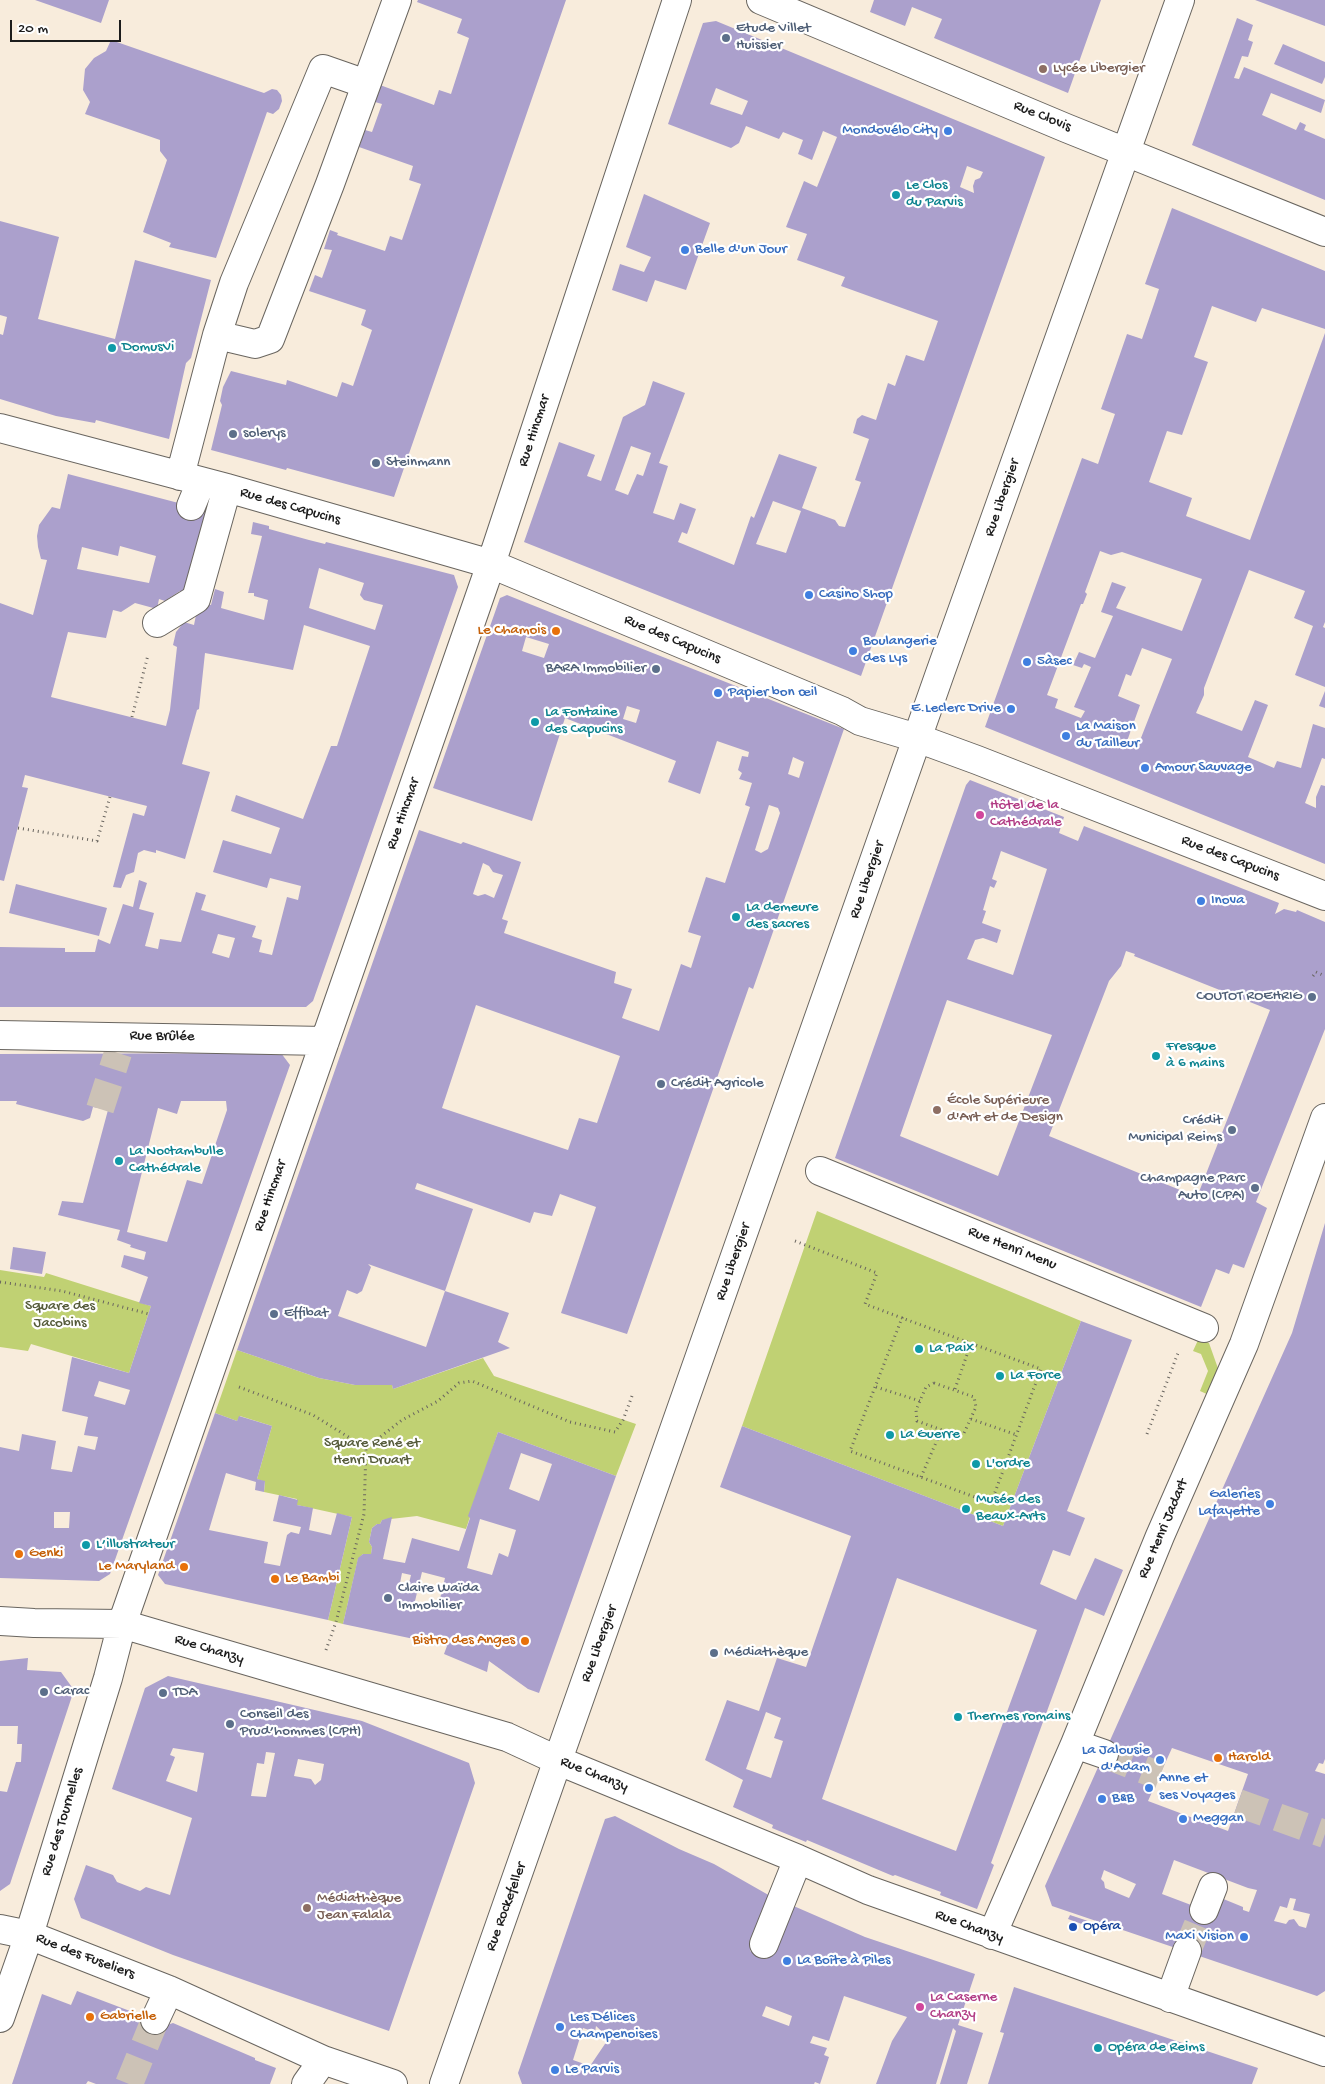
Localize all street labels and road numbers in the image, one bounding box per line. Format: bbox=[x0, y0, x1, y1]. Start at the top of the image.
street label: Rue Clovis bbox=[1010, 97, 1074, 137]
street label: Rue Hincmar bbox=[515, 393, 555, 469]
street label: Rue Libergier bbox=[981, 457, 1025, 539]
street label: Rue des Capucins bbox=[238, 484, 342, 530]
street label: Rue des Capucins bbox=[621, 611, 723, 669]
street label: Rue Hincmar bbox=[383, 776, 425, 852]
street label: Rue des Capucins bbox=[1178, 832, 1282, 886]
street label: Rue Libergier bbox=[846, 839, 890, 921]
street label: Rue Brûlée bbox=[129, 1027, 195, 1047]
street label: Rue Hincmar bbox=[250, 1158, 292, 1234]
street label: Rue Libergier bbox=[712, 1221, 756, 1303]
street label: Rue Henri Menu bbox=[965, 1223, 1059, 1275]
street label: Rue Henri Jadart bbox=[1135, 1476, 1193, 1582]
street label: Rue Libergier bbox=[578, 1603, 622, 1685]
street label: Rue Chanzy bbox=[172, 1631, 246, 1669]
street label: Rue Chanzy bbox=[557, 1753, 631, 1797]
street label: Rue des Tournelles bbox=[38, 1766, 88, 1878]
street label: Rue Rockefeller bbox=[483, 1860, 531, 1954]
street label: Rue Chanzy bbox=[932, 1906, 1006, 1948]
street label: Rue des Fuseliers bbox=[33, 1930, 137, 1984]

